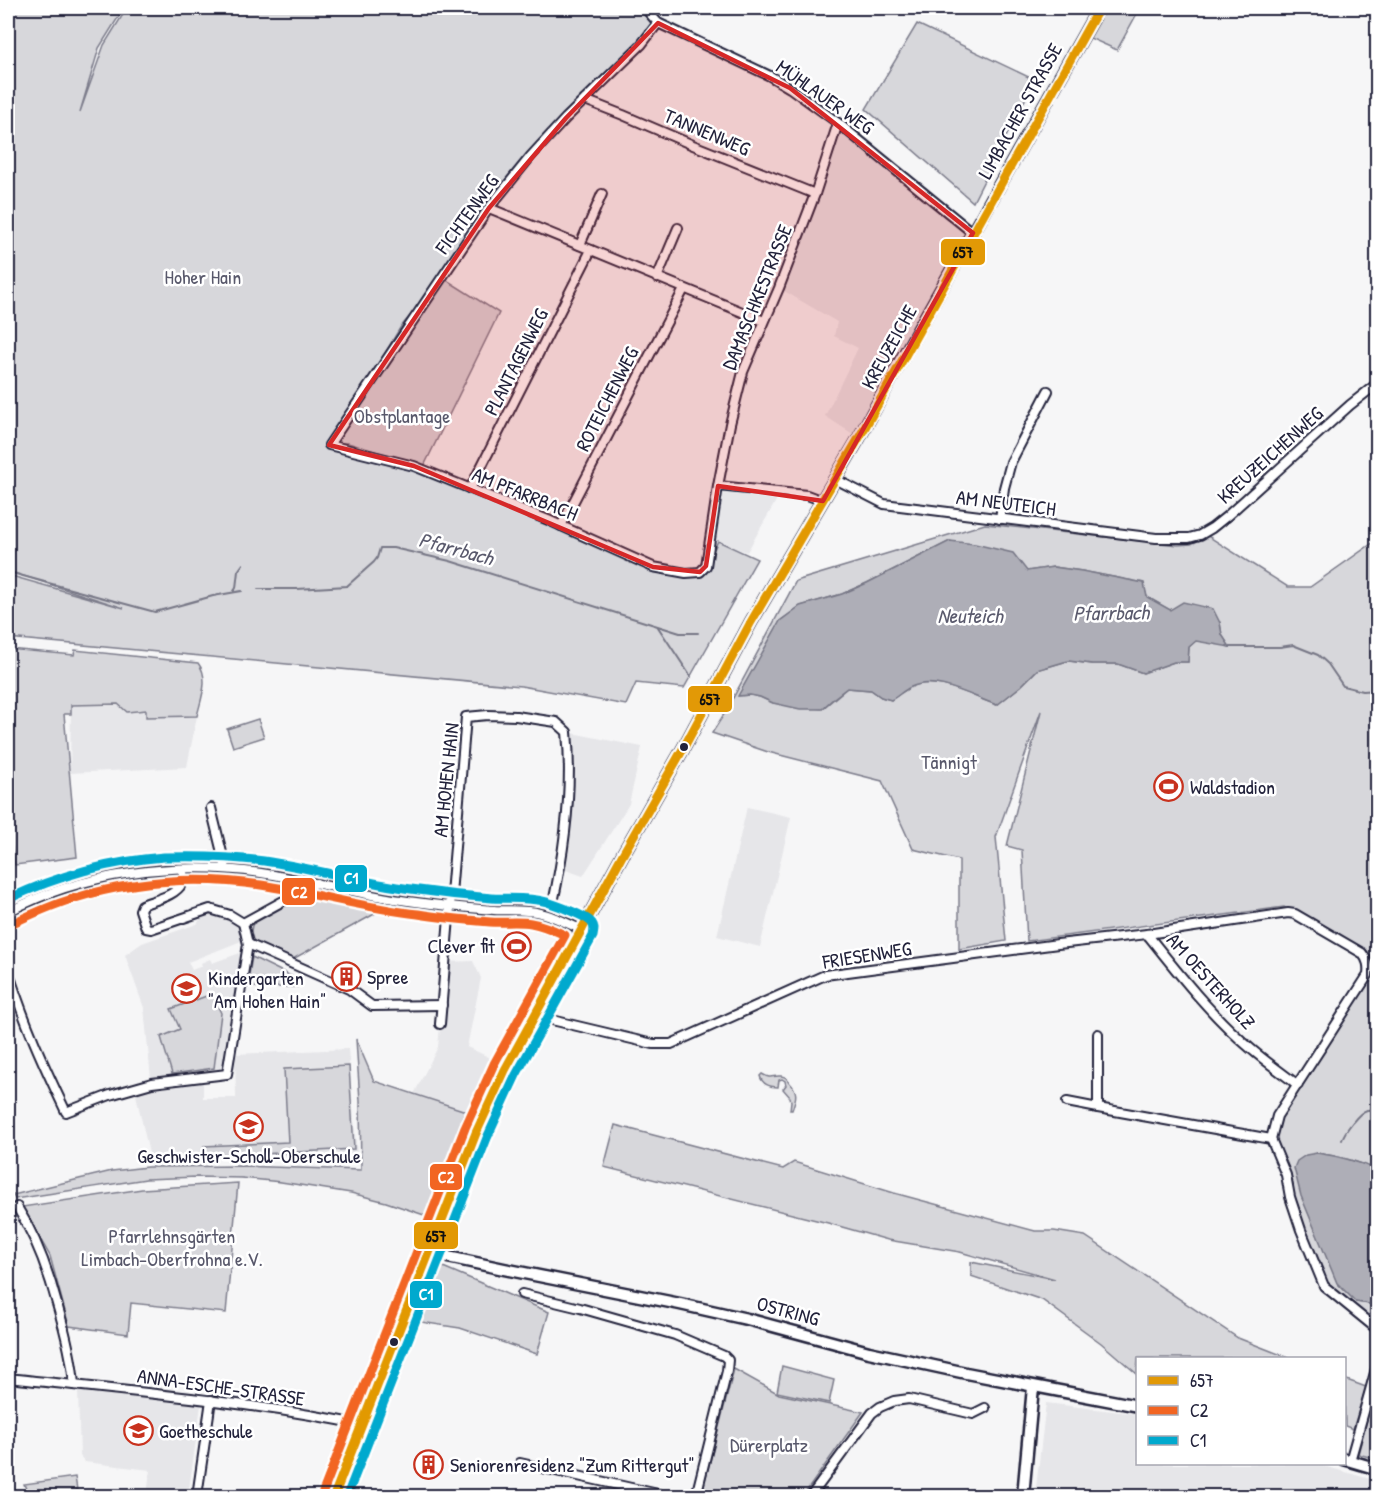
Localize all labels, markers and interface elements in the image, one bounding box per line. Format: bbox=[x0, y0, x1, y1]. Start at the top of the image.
street label: LIMBACHER STRASSE bbox=[971, 38, 1068, 184]
street label: MÜHLAUER WEG bbox=[771, 53, 880, 140]
street label: TANNENWEG bbox=[660, 101, 755, 162]
street label: FICHTENWEG bbox=[428, 168, 505, 260]
street label: DAMASCHKESTRASSE bbox=[715, 220, 798, 373]
line badge: 657 bbox=[940, 238, 986, 266]
text: 657 bbox=[952, 241, 974, 263]
park label: Hoher Hain bbox=[165, 263, 241, 290]
street label: KREUZEICHE bbox=[854, 300, 923, 394]
street label: PLANTAGENWEG bbox=[477, 303, 554, 420]
street label: ROTEICHENWEG bbox=[569, 342, 645, 456]
street label: KREUZEICHENWEG bbox=[1211, 400, 1329, 509]
park label: Obstplantage bbox=[354, 402, 450, 429]
street label: AM PFARRBACH bbox=[468, 460, 582, 527]
street label: AM NEUTEICH bbox=[955, 483, 1057, 522]
water label: Pfarrbach bbox=[416, 525, 498, 573]
water label: Pfarrbach bbox=[1073, 597, 1150, 628]
water label: Neuteich bbox=[937, 601, 1004, 630]
line badge: 657 bbox=[687, 685, 733, 713]
text: 657 bbox=[699, 688, 721, 710]
street label: AM HOHEN HAIN bbox=[426, 722, 465, 838]
unlabelled marker bbox=[678, 741, 690, 753]
park label: Tännigt bbox=[921, 748, 978, 775]
sports icon: Waldstadion bbox=[1153, 771, 1185, 803]
place label: Waldstadion bbox=[1190, 773, 1275, 800]
line badge: C1 bbox=[334, 864, 368, 893]
text: C1 bbox=[344, 867, 358, 889]
line badge: C2 bbox=[281, 877, 316, 906]
text: C2 bbox=[291, 881, 308, 903]
street label: AM OESTERHOLZ bbox=[1161, 927, 1262, 1035]
sports icon: Clever fit bbox=[500, 930, 532, 962]
place label: Clever fit bbox=[428, 932, 496, 959]
street label: FRIESENWEG bbox=[820, 934, 914, 975]
building icon: Spree bbox=[330, 961, 362, 993]
place label: Spree bbox=[367, 963, 408, 990]
place label: Kindergarten "Am Hohen Hain" bbox=[208, 964, 326, 1014]
school or university icon: Kindergarten "Am Hohen Hain" bbox=[171, 973, 203, 1005]
school or university icon: Geschwister-Scholl-Oberschule bbox=[233, 1110, 265, 1142]
place label: Geschwister-Scholl-Oberschule bbox=[137, 1142, 361, 1169]
line badge: C2 bbox=[429, 1163, 463, 1191]
text: C2 bbox=[438, 1166, 455, 1188]
line badge: 657 bbox=[413, 1221, 459, 1250]
park label: Pfarrlehnsgärten Limbach-Oberfrohna e.V. bbox=[81, 1222, 263, 1272]
text: 657 bbox=[425, 1225, 447, 1247]
line badge: C1 bbox=[409, 1280, 443, 1309]
text: C1 bbox=[419, 1283, 433, 1305]
street label: OSTRING bbox=[754, 1289, 823, 1332]
unlabelled marker bbox=[388, 1336, 400, 1348]
legend bbox=[1136, 1357, 1346, 1465]
street label: ANNA-ESCHE-STRASSE bbox=[136, 1361, 307, 1412]
text: 657 bbox=[1190, 1368, 1214, 1393]
text: C2 bbox=[1190, 1398, 1209, 1423]
school or university icon: Goetheschule bbox=[122, 1415, 154, 1447]
place label: Goetheschule bbox=[159, 1417, 253, 1444]
text: C1 bbox=[1190, 1428, 1206, 1453]
park label: Dürerplatz bbox=[730, 1431, 808, 1458]
building icon: Seniorenresidenz "Zum Rittergut" bbox=[413, 1449, 445, 1481]
place label: Seniorenresidenz "Zum Rittergut" bbox=[450, 1451, 694, 1478]

